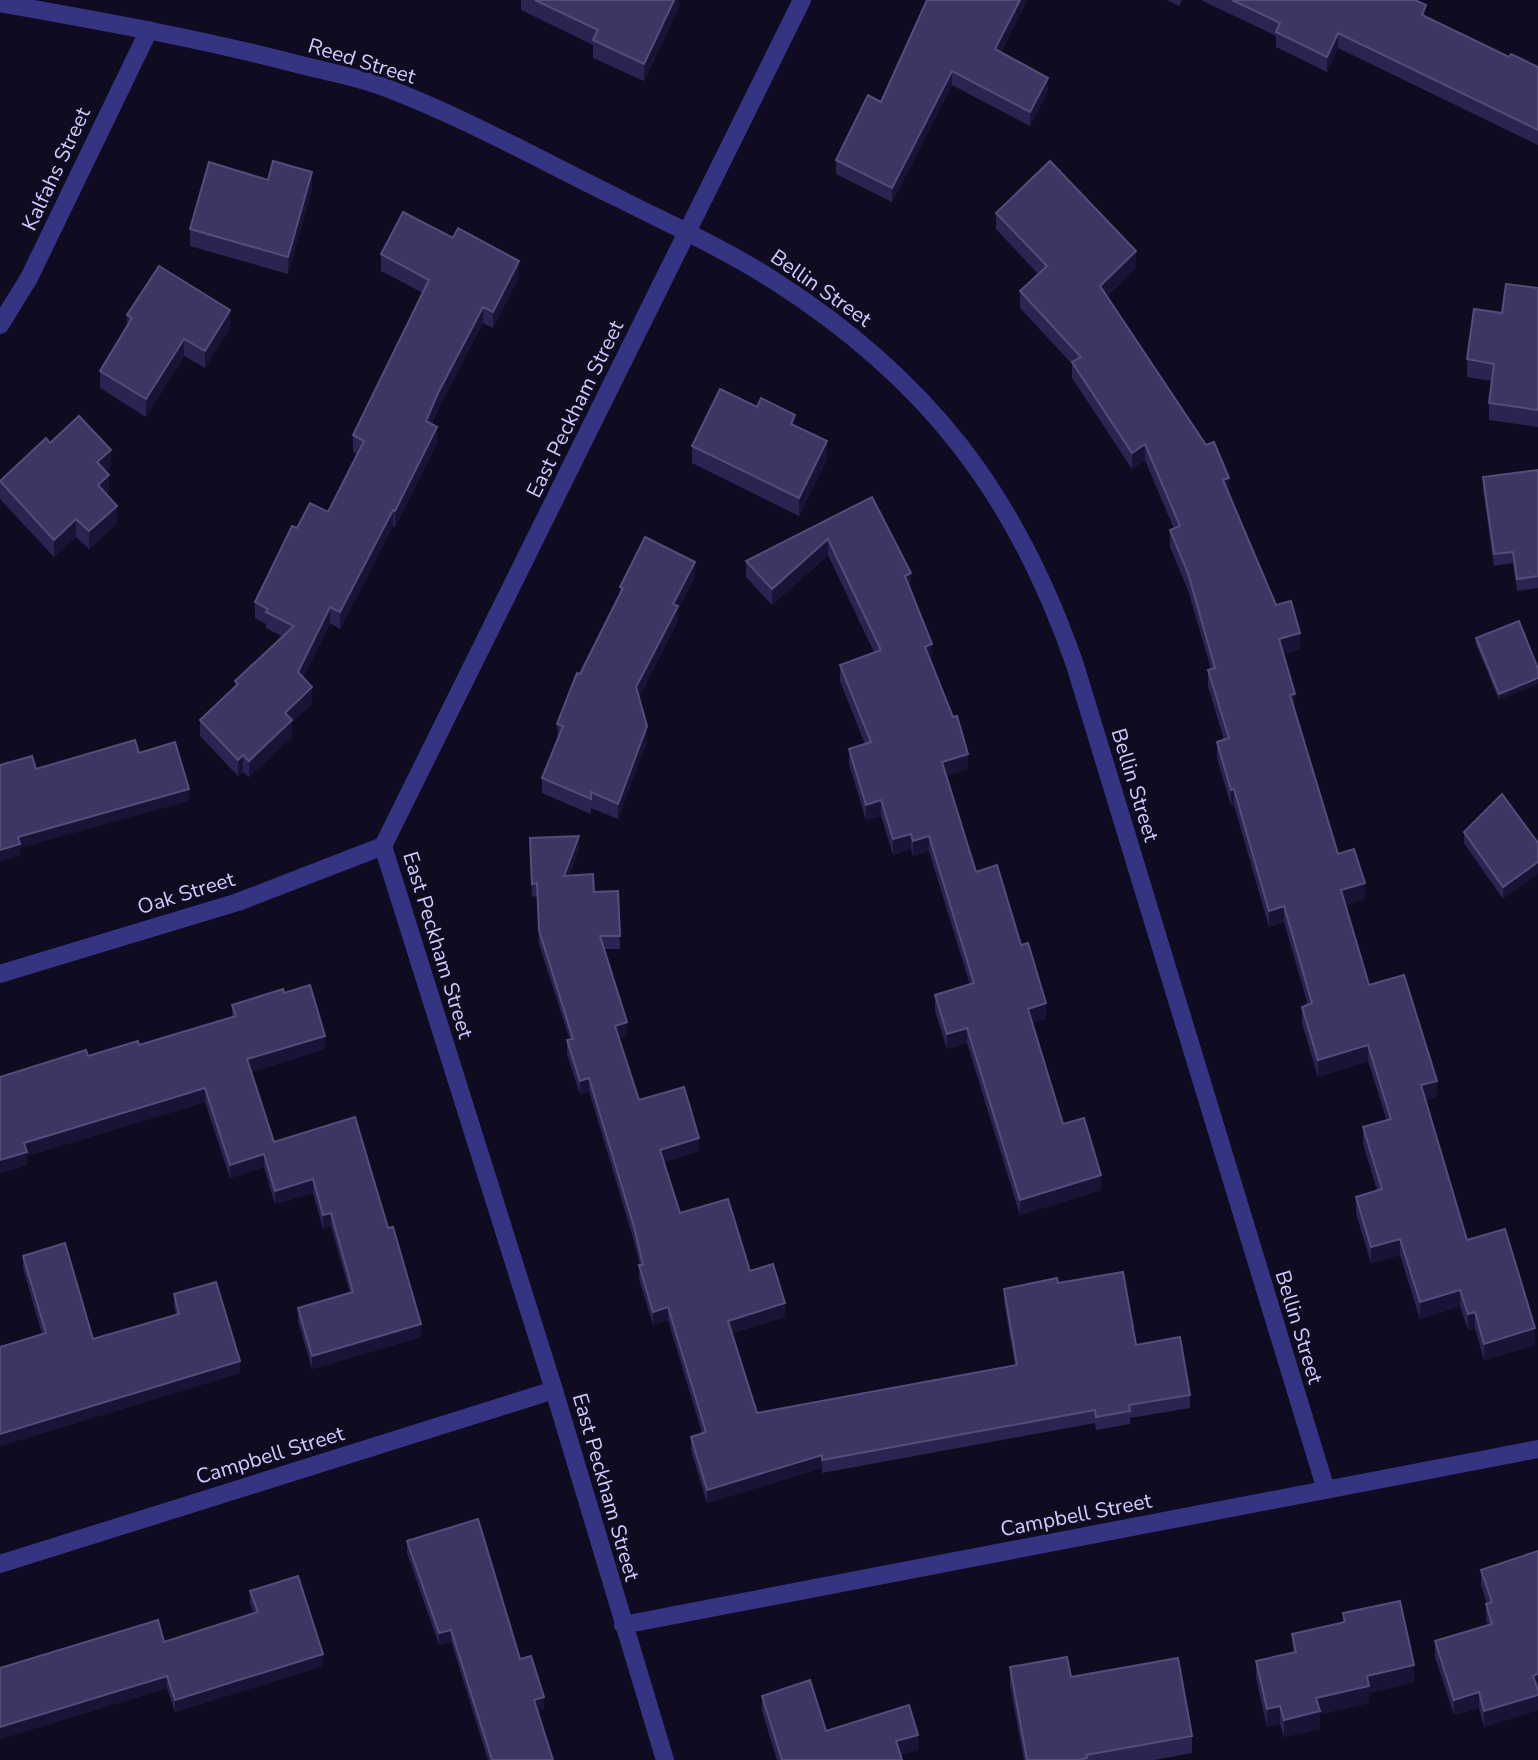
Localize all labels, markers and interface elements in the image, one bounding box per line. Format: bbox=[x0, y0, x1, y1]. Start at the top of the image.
street label: Reed Street bbox=[305, 31, 420, 91]
street label: Kalfahs Street bbox=[15, 102, 97, 235]
street label: Bellin Street bbox=[765, 243, 878, 333]
street label: East Peckham Street bbox=[520, 315, 630, 502]
street label: Bellin Street bbox=[1104, 725, 1166, 846]
street label: East Peckham Street bbox=[396, 848, 480, 1042]
street label: Oak Street bbox=[134, 865, 239, 921]
street label: Bellin Street bbox=[1268, 1267, 1330, 1388]
street label: East Peckham Street bbox=[566, 1390, 646, 1585]
street label: Campbell Street bbox=[192, 1419, 348, 1491]
street label: Campbell Street bbox=[998, 1486, 1155, 1543]

